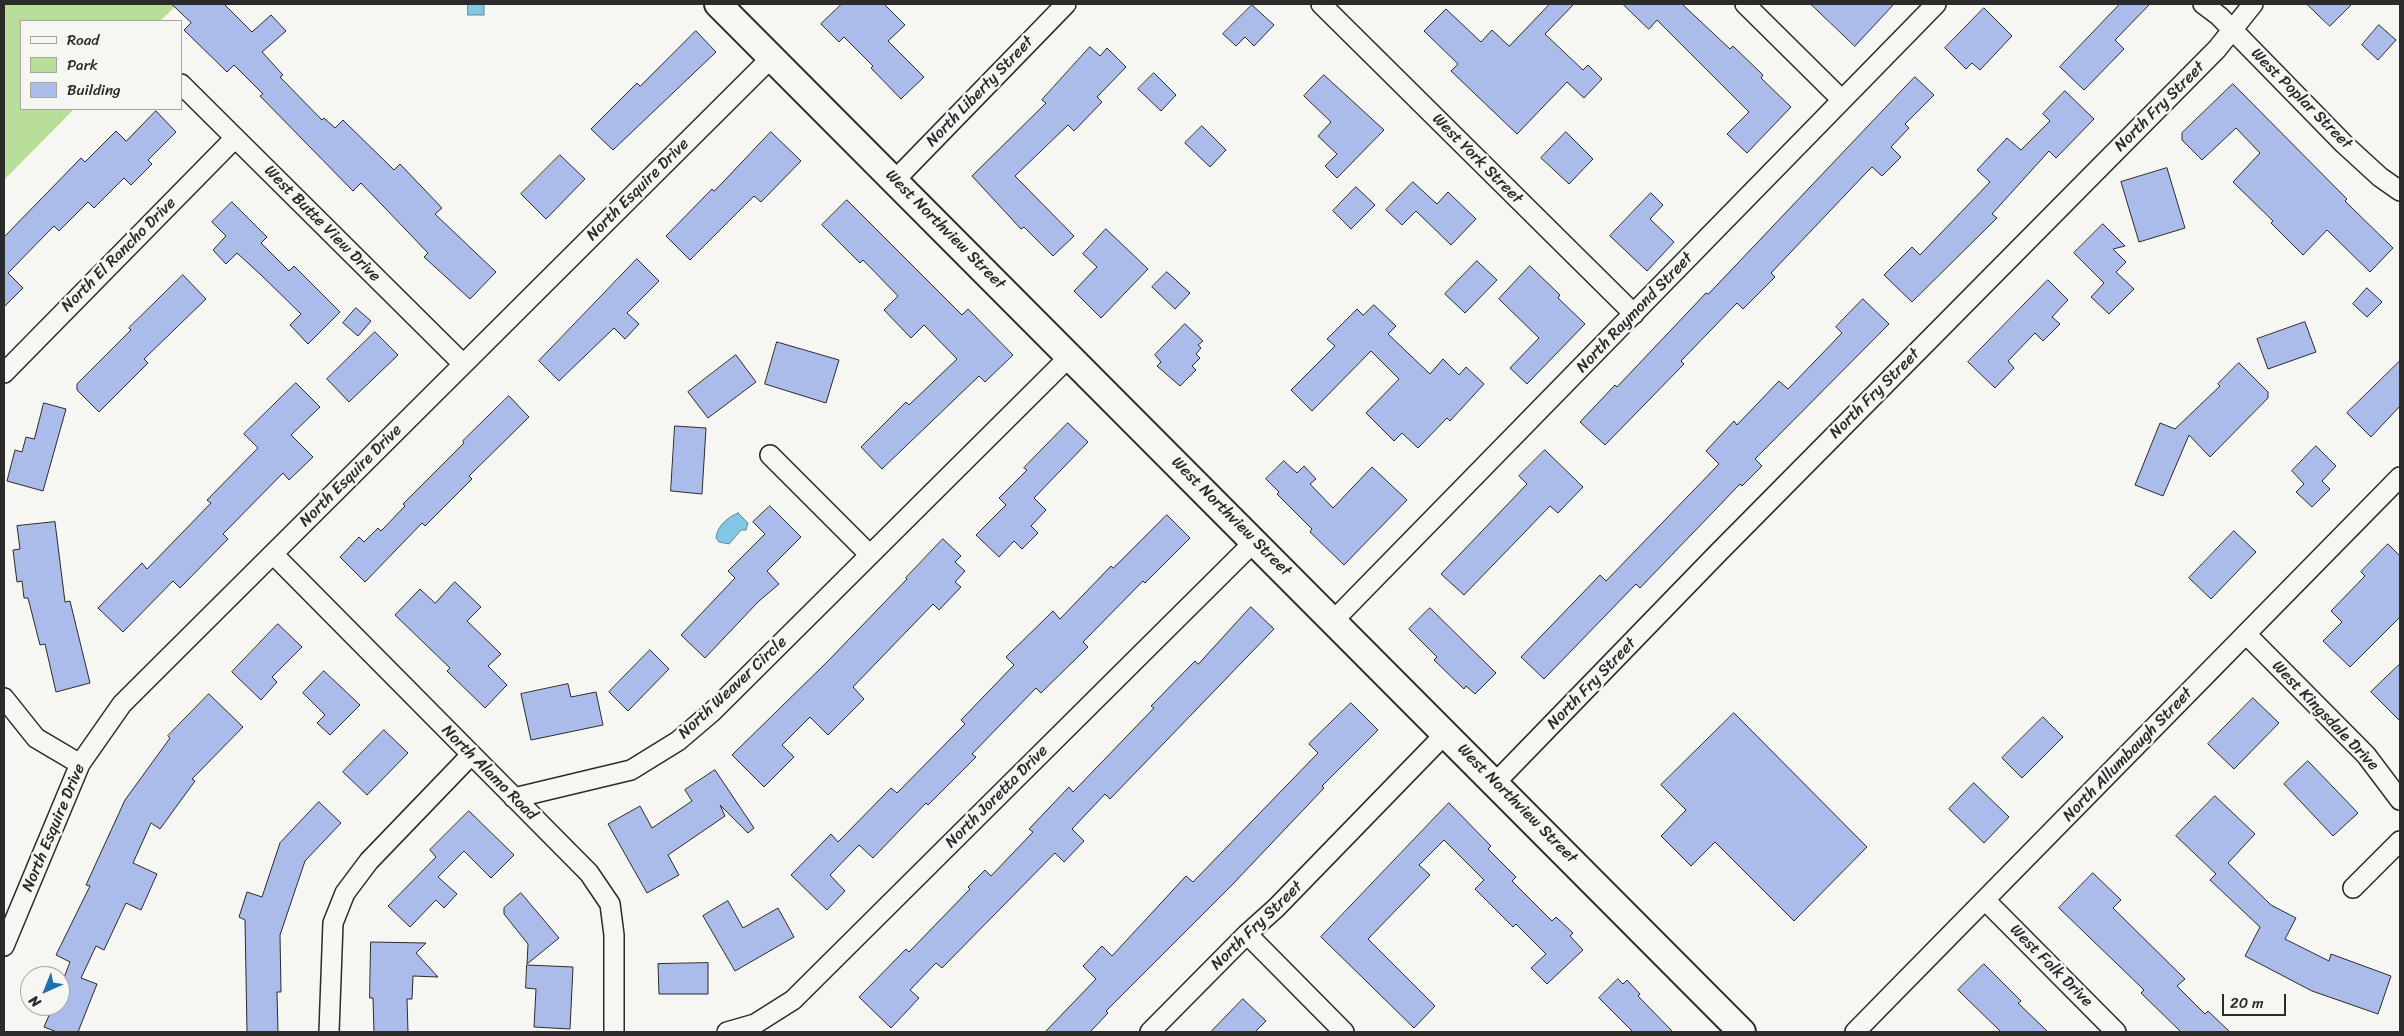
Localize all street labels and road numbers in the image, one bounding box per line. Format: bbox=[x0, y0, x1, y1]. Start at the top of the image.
street label: North Liberty Street bbox=[922, 33, 1038, 151]
street label: West Poplar Street bbox=[2246, 44, 2356, 154]
street label: North Fry Street bbox=[2111, 58, 2209, 156]
street label: West York Street bbox=[1428, 110, 1526, 208]
street label: North Esquire Drive bbox=[583, 135, 693, 245]
street label: West Butte View Drive bbox=[260, 162, 384, 286]
street label: West Northview Street bbox=[881, 166, 1009, 294]
street label: North El Rancho Drive bbox=[58, 194, 180, 316]
street label: North Raymond Street bbox=[1573, 249, 1697, 377]
street label: North Fry Street bbox=[1826, 345, 1924, 443]
street label: North Esquire Drive bbox=[296, 421, 406, 531]
street label: West Northview Street bbox=[1167, 453, 1295, 581]
street label: North Weaver Circle bbox=[675, 633, 791, 743]
street label: North Fry Street bbox=[1544, 634, 1640, 734]
street label: West Kingsdale Drive bbox=[2268, 657, 2382, 775]
street label: North Allumbaugh Street bbox=[2059, 684, 2197, 826]
street label: North Alamo Road bbox=[437, 721, 541, 825]
street label: West Northview Street bbox=[1453, 740, 1581, 868]
street label: North Joretta Drive bbox=[942, 742, 1052, 852]
street label: North Esquire Drive bbox=[18, 761, 90, 895]
street label: North Fry Street bbox=[1207, 878, 1307, 974]
street label: West Folk Drive bbox=[2006, 921, 2096, 1011]

